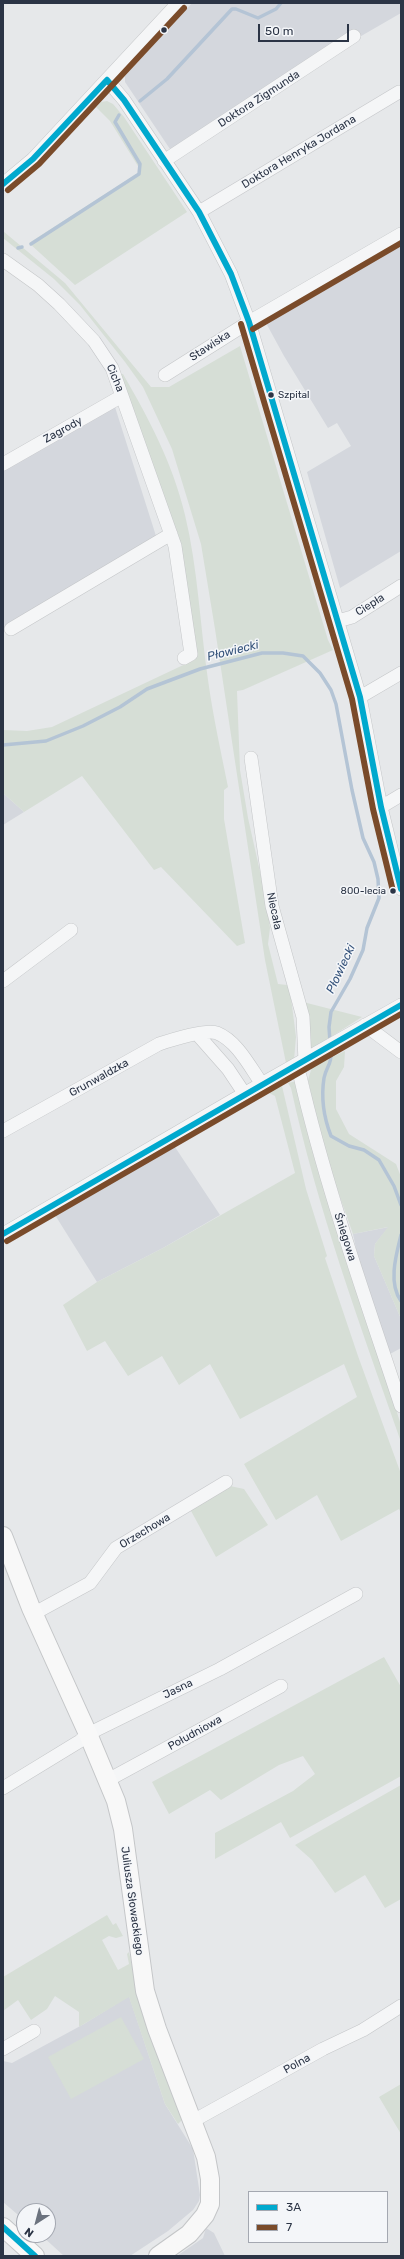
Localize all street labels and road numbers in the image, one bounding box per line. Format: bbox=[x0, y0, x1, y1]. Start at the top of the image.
street label: Doktora Zigmunda bbox=[216, 68, 302, 130]
street label: Doktora Henryka Jordana bbox=[239, 113, 359, 191]
street label: Stawiska bbox=[187, 328, 233, 364]
street label: Cicha bbox=[103, 362, 127, 394]
street label: Zagrody bbox=[41, 414, 85, 446]
street label: Ciepła bbox=[353, 591, 387, 619]
street label: Niecała bbox=[264, 891, 284, 931]
street label: Grunwaldzka bbox=[67, 1056, 131, 1100]
street label: Śniegowa bbox=[331, 1211, 359, 1263]
street label: Orzechowa bbox=[117, 1511, 173, 1551]
street label: Jasna bbox=[161, 1676, 195, 1702]
street label: Południowa bbox=[166, 1713, 224, 1753]
street label: Juliusza Słowackiego bbox=[118, 1846, 146, 1956]
street label: Polna bbox=[281, 2051, 313, 2077]

